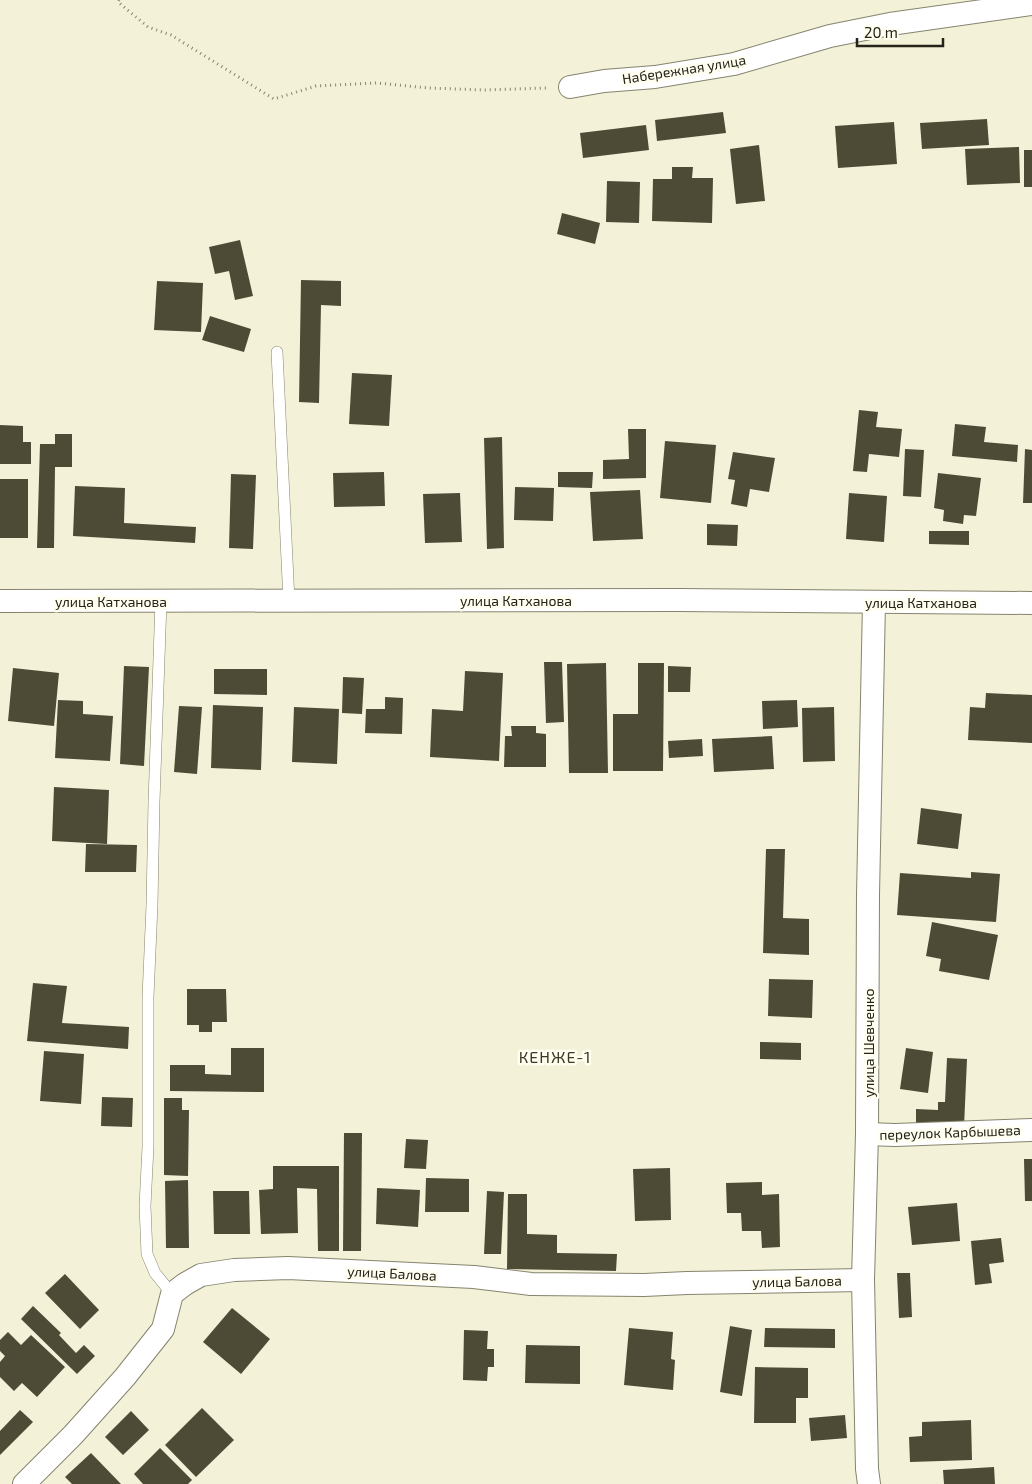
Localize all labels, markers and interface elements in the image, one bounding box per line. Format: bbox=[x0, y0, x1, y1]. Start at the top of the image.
scale bar bbox=[857, 15, 943, 47]
text: 20 m bbox=[864, 23, 898, 41]
street label: Набережная улица bbox=[621, 51, 747, 87]
street label: улица Катханова bbox=[460, 592, 572, 609]
street label: улица Катханова bbox=[55, 593, 167, 610]
street label: улица Катханова bbox=[865, 594, 977, 611]
street label: улица Шевченко bbox=[860, 988, 877, 1098]
district label: КЕНЖЕ-1 bbox=[519, 1047, 591, 1066]
street label: переулок Карбышева bbox=[879, 1121, 1021, 1143]
street label: улица Балова bbox=[347, 1262, 437, 1284]
street label: улица Балова bbox=[752, 1272, 842, 1290]

